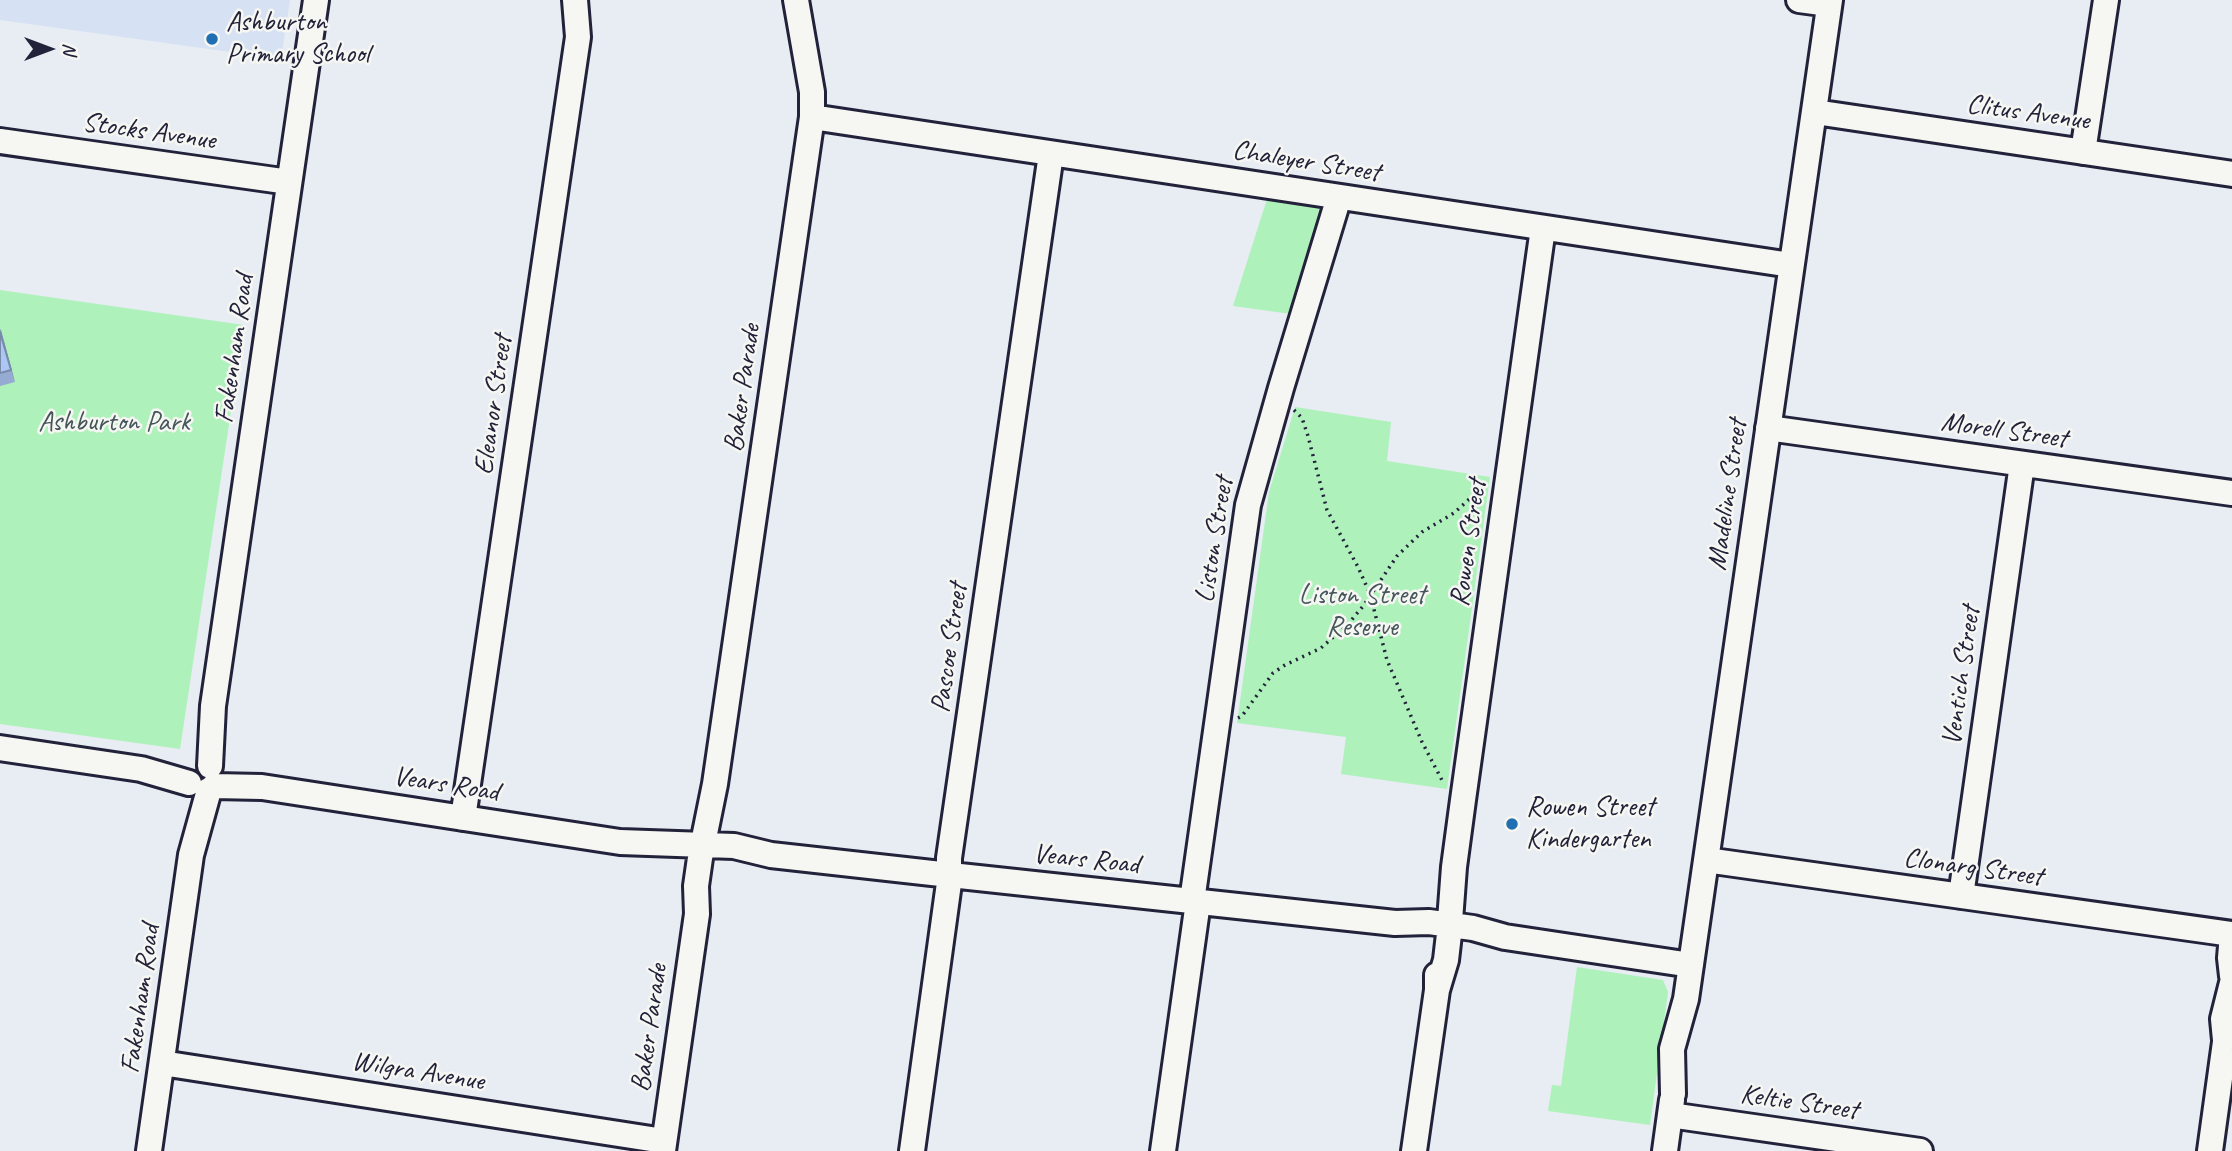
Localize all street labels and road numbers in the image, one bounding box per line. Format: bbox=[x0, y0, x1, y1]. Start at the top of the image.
street label: Clitus Avenue bbox=[1964, 88, 2092, 138]
street label: Stocks Avenue bbox=[80, 106, 218, 158]
street label: Chaleyer Street bbox=[1230, 134, 1382, 190]
street label: Fakenham Road bbox=[208, 273, 262, 425]
street label: Baker Parade bbox=[717, 322, 769, 454]
street label: Eleanor Street bbox=[468, 333, 520, 477]
street label: Morell Street bbox=[1939, 406, 2069, 456]
street label: Madeline Street bbox=[1701, 417, 1755, 573]
street label: Liston Street bbox=[1189, 475, 1241, 605]
street label: Rowen Street bbox=[1443, 477, 1495, 609]
street label: Pascoe Street bbox=[924, 581, 976, 715]
street label: Ventich Street bbox=[1936, 604, 1988, 748]
street label: Vears Road bbox=[391, 760, 501, 810]
street label: Vears Road bbox=[1031, 838, 1141, 882]
street label: Clonarg Street bbox=[1902, 842, 2044, 894]
street label: Fakenham Road bbox=[114, 923, 168, 1075]
street label: Baker Parade bbox=[624, 962, 676, 1094]
street label: Wilgra Avenue bbox=[350, 1045, 486, 1099]
street label: Keltie Street bbox=[1738, 1078, 1860, 1128]

